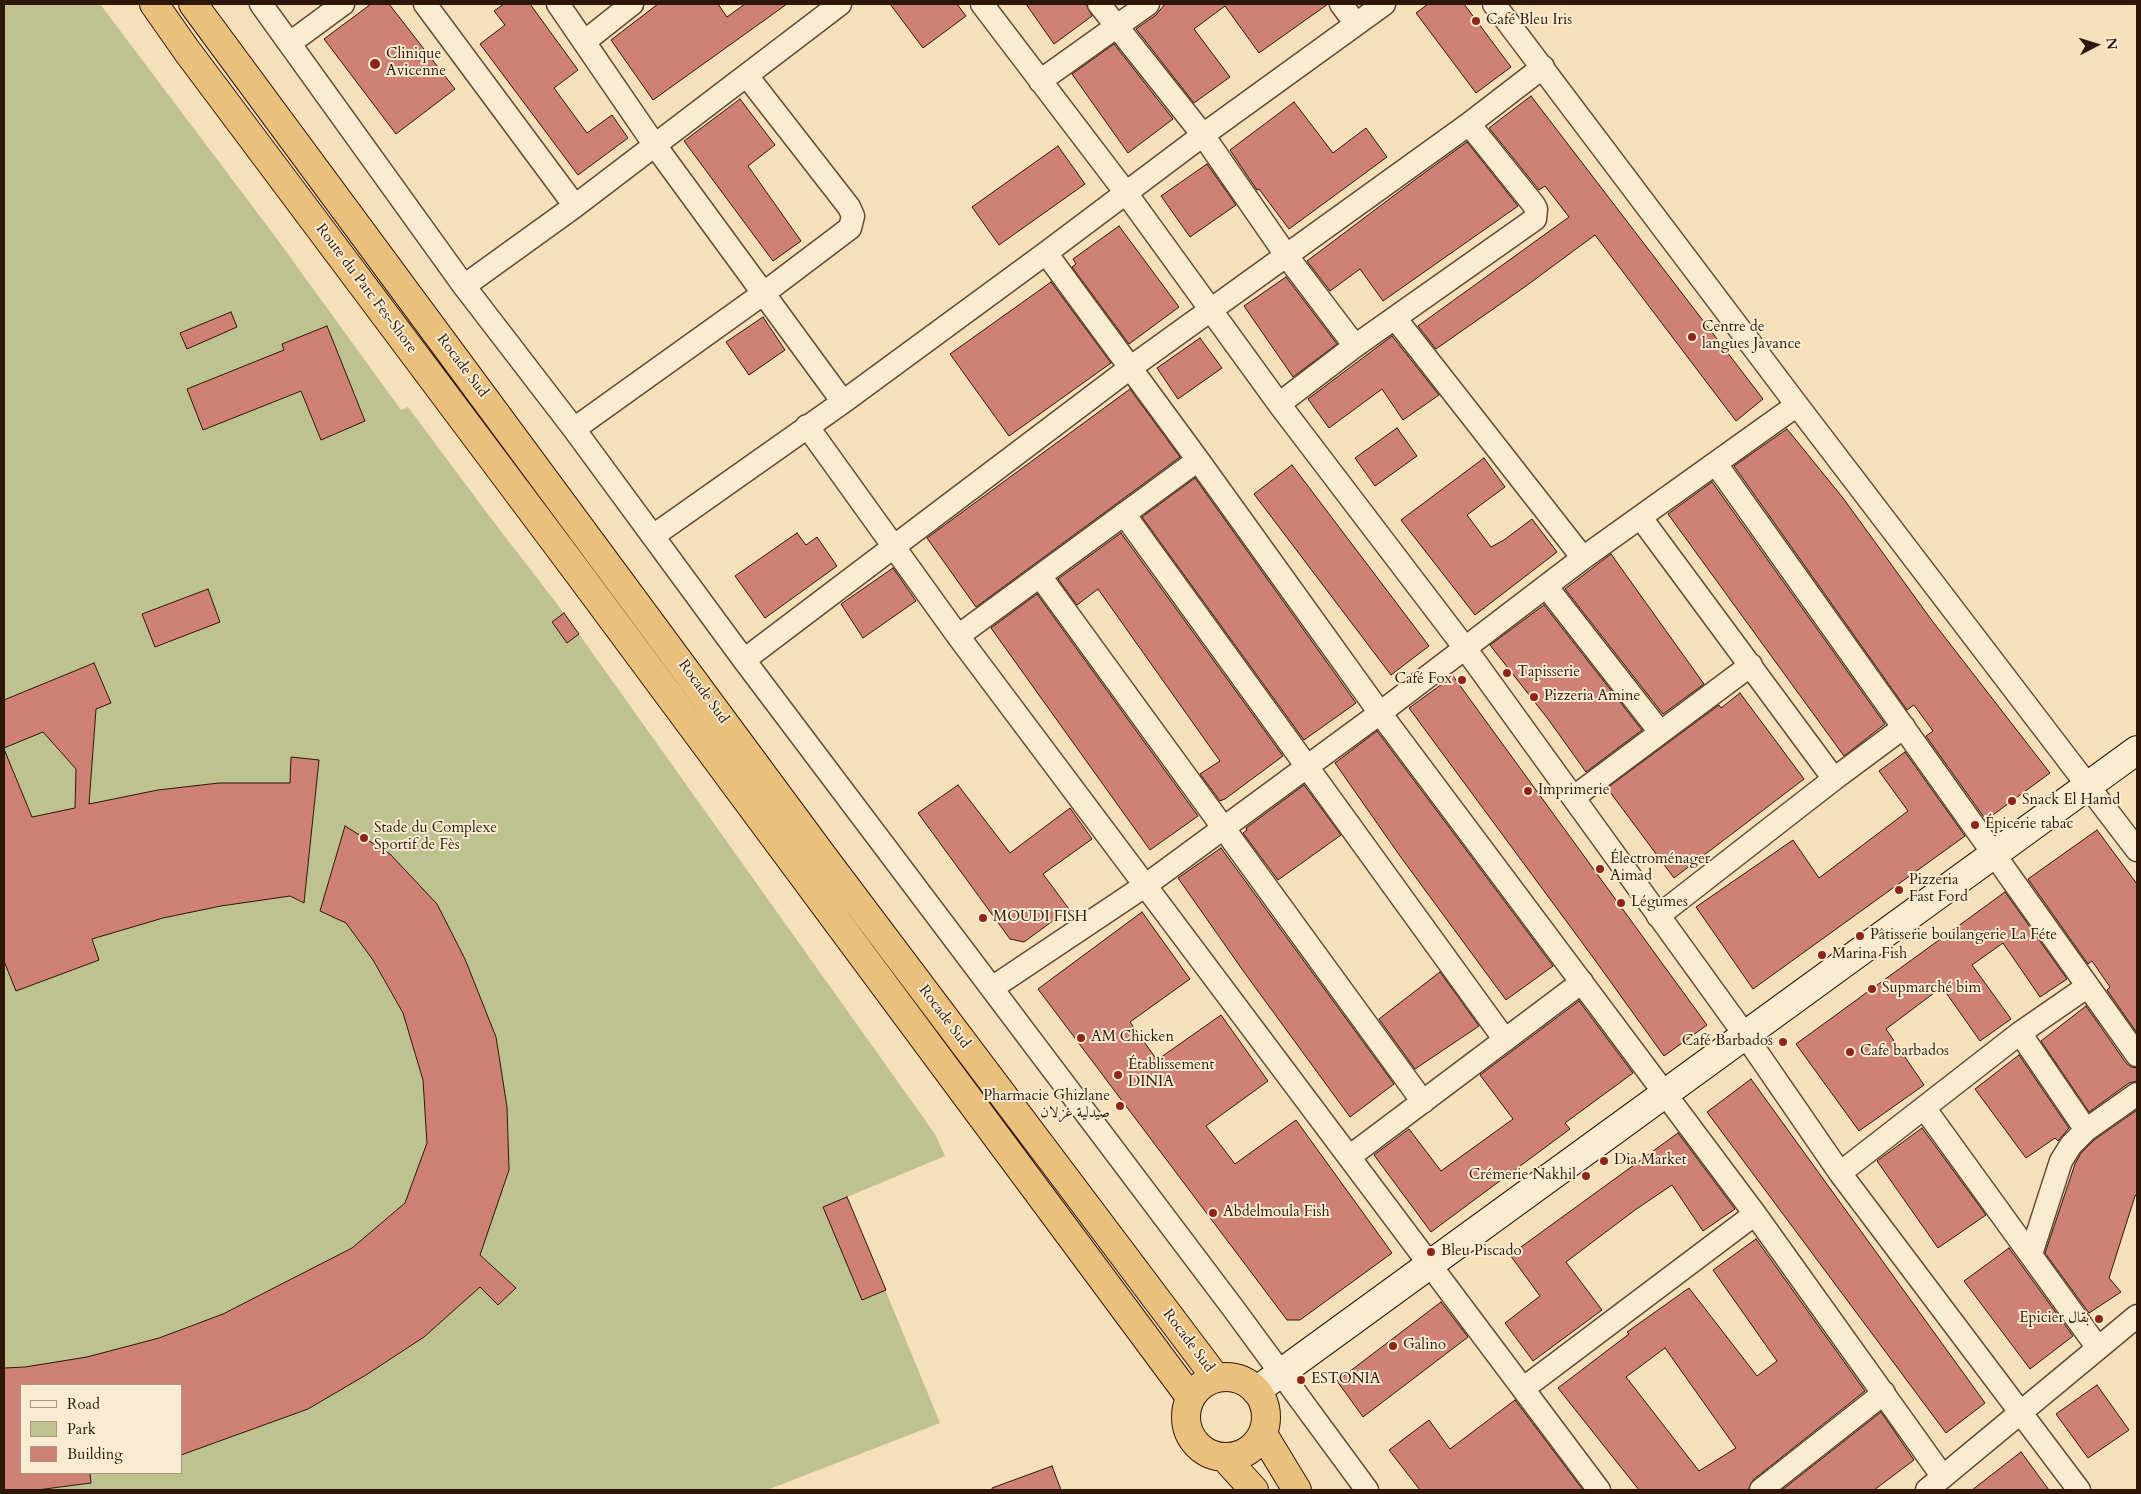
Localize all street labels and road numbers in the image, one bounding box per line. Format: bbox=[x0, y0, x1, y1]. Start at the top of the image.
street label: Route du Parc Fes-Shore bbox=[311, 221, 421, 357]
street label: Rocade Sud bbox=[432, 331, 492, 401]
street label: Rocade Sud bbox=[674, 657, 732, 727]
street label: Rocade Sud bbox=[914, 982, 974, 1052]
street label: Rocade Sud bbox=[1158, 1306, 1218, 1376]

